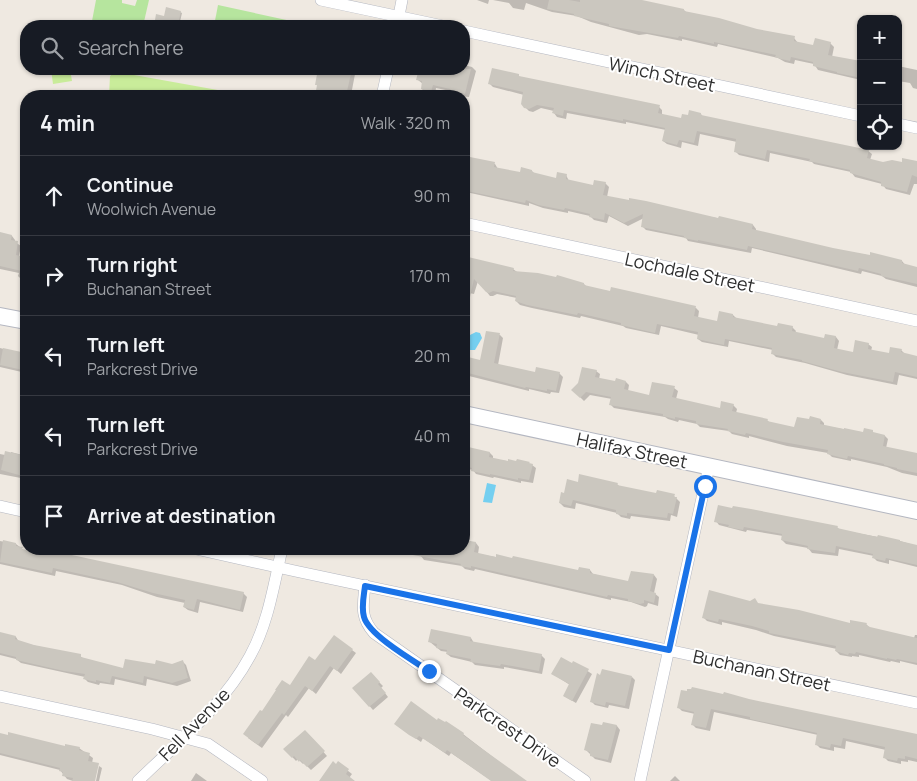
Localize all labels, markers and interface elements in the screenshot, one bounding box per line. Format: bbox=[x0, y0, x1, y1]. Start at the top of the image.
map controls bbox=[857, 15, 902, 150]
button: + bbox=[857, 15, 902, 60]
search box bbox=[20, 20, 470, 75]
icon: search bbox=[38, 34, 66, 62]
text: Search here bbox=[78, 35, 184, 61]
street label: Winch Street bbox=[606, 51, 718, 97]
button: − bbox=[857, 60, 902, 105]
button: locate bbox=[857, 105, 902, 150]
text: 4 min bbox=[40, 109, 95, 137]
text: Walk · 320 m bbox=[361, 112, 450, 134]
text: Continue bbox=[87, 172, 173, 198]
icon: ahead bbox=[40, 182, 68, 210]
text: 90 m bbox=[414, 185, 450, 207]
text: Woolwich Avenue bbox=[87, 198, 216, 220]
street label: Lochdale Street bbox=[623, 247, 757, 297]
text: Turn right bbox=[87, 252, 177, 278]
icon: right bbox=[40, 262, 68, 290]
text: 170 m bbox=[409, 265, 450, 287]
text: Buchanan Street bbox=[87, 278, 212, 300]
text: Turn left bbox=[87, 332, 165, 358]
icon: left bbox=[40, 342, 68, 370]
text: 20 m bbox=[414, 345, 450, 367]
text: Parkcrest Drive bbox=[87, 358, 198, 380]
text: Turn left bbox=[87, 412, 165, 438]
icon: left bbox=[40, 422, 68, 450]
text: 40 m bbox=[414, 425, 450, 447]
street label: Halifax Street bbox=[574, 427, 690, 473]
text: Parkcrest Drive bbox=[87, 438, 198, 460]
route start bbox=[694, 475, 717, 498]
icon: arrive bbox=[40, 502, 68, 530]
text: Arrive at destination bbox=[87, 503, 276, 529]
street label: Buchanan Street bbox=[691, 644, 833, 696]
route end bbox=[418, 660, 441, 683]
street label: Parkcrest Drive bbox=[450, 681, 566, 773]
street label: Fell Avenue bbox=[153, 682, 235, 766]

